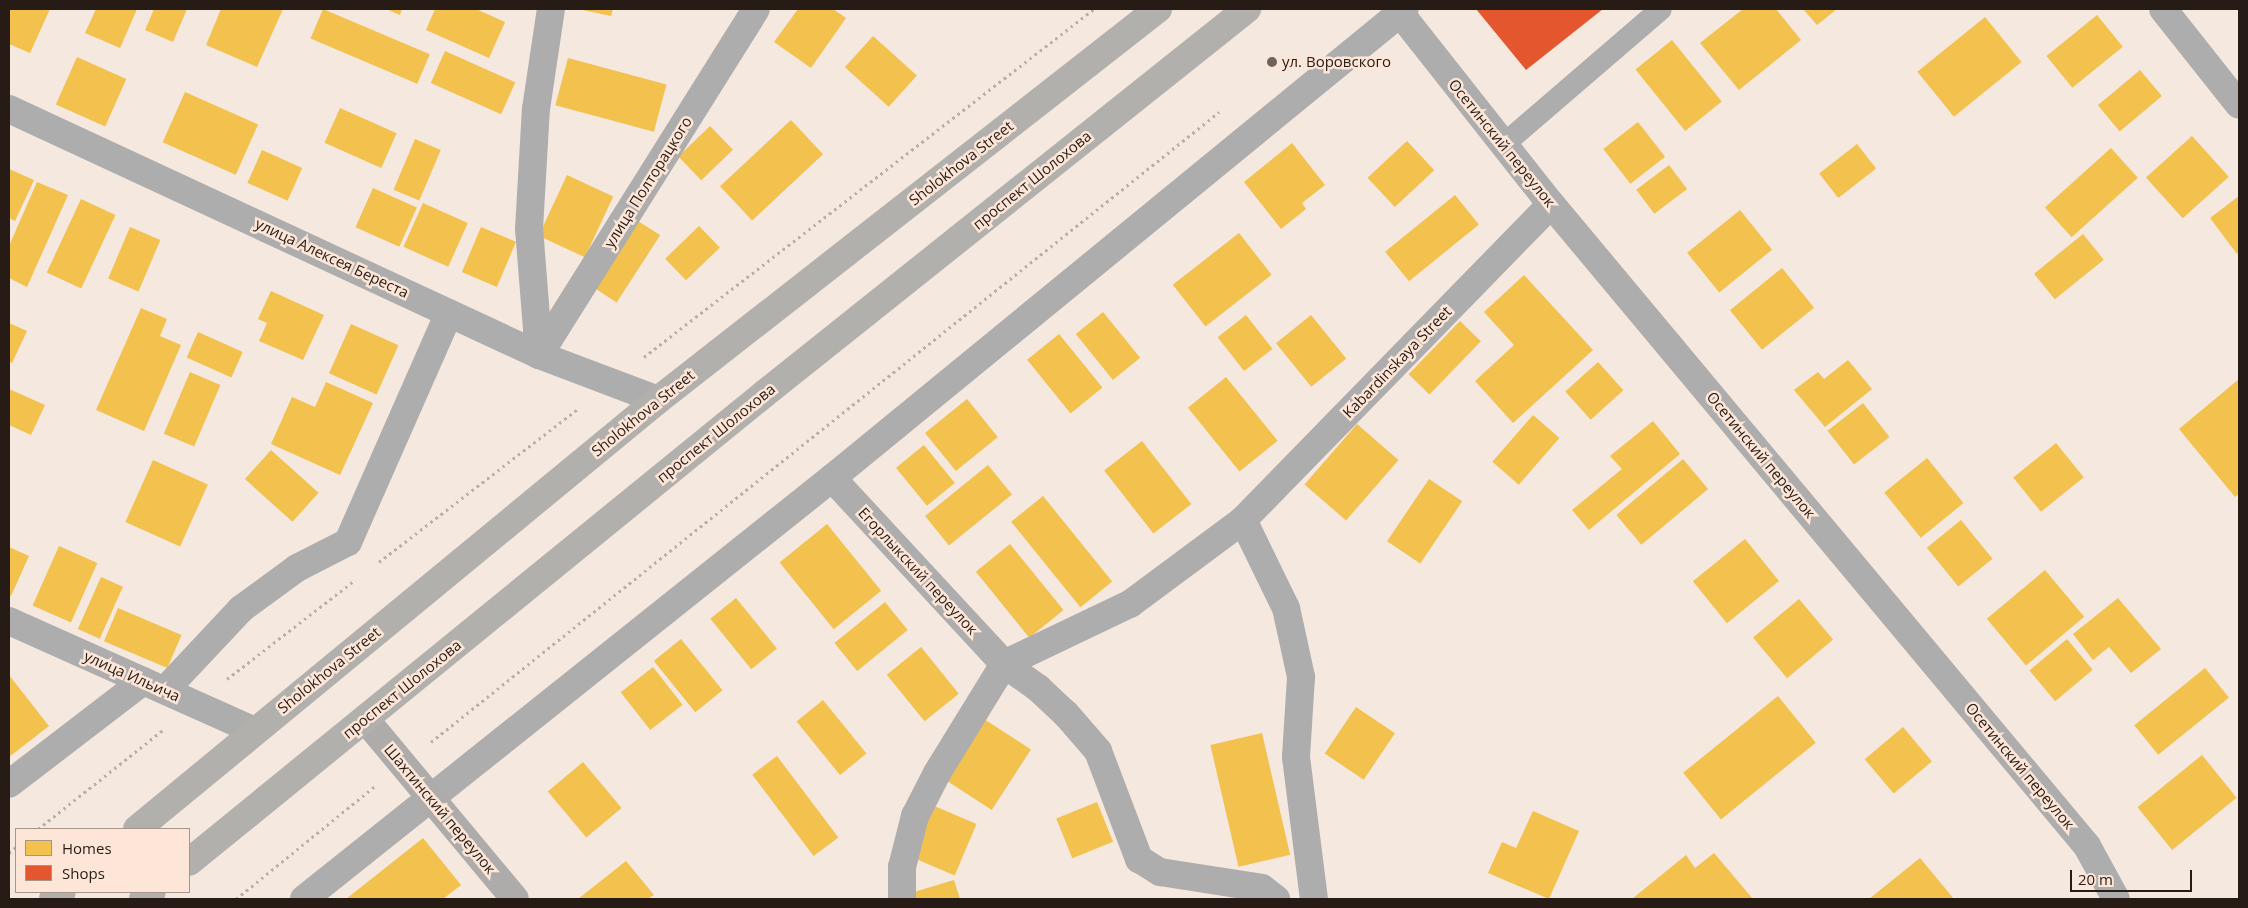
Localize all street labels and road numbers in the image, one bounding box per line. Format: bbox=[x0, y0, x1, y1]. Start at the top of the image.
street label: Осетинский переулок bbox=[1445, 75, 1559, 211]
street label: улица Полторацкого bbox=[600, 113, 696, 251]
street label: Sholokhova Street bbox=[905, 117, 1017, 209]
street label: проспект Шолохова bbox=[969, 127, 1095, 233]
street label: улица Алексея Береста bbox=[252, 215, 412, 301]
street label: Kabardinskaya Street bbox=[1339, 302, 1455, 422]
street label: Sholokhova Street bbox=[588, 366, 698, 460]
street label: проспект Шолохова bbox=[653, 380, 779, 486]
street label: Осетинский переулок bbox=[1703, 388, 1819, 522]
street label: Егорлыкский переулок bbox=[854, 504, 982, 638]
street label: Sholokhova Street bbox=[274, 623, 384, 717]
street label: проспект Шолохова bbox=[339, 636, 465, 742]
street label: улица Ильича bbox=[81, 647, 183, 705]
street label: Осетинский переулок bbox=[1962, 699, 2078, 833]
street label: Шахтинский переулок bbox=[380, 740, 500, 878]

